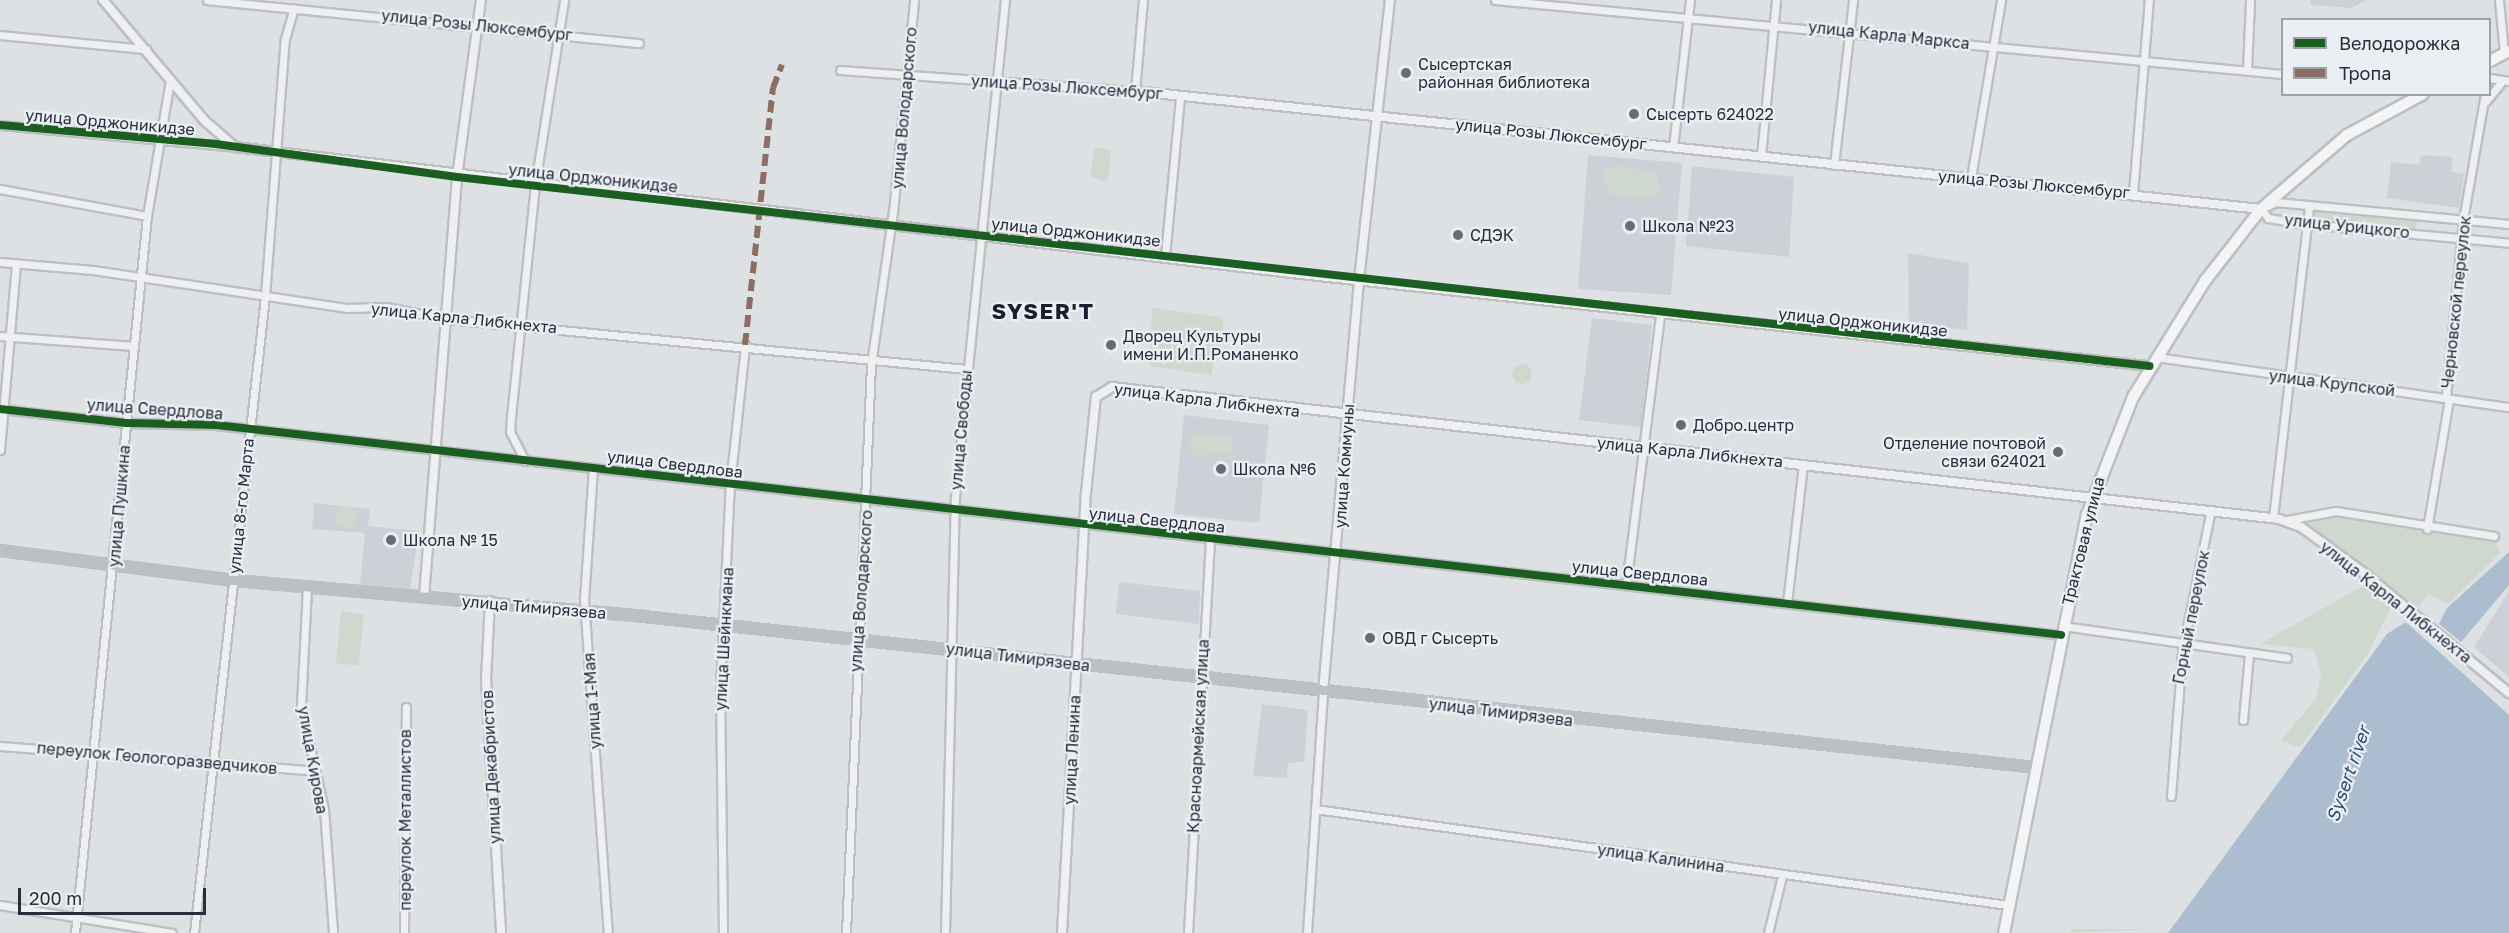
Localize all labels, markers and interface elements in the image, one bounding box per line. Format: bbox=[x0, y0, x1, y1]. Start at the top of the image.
street label: улица Розы Люксембург bbox=[380, 5, 574, 45]
street label: улица Карла Маркса bbox=[1807, 17, 1971, 53]
legend bbox=[2281, 18, 2491, 96]
street label: улица Володарского bbox=[887, 26, 921, 190]
text: Велодорожка bbox=[2339, 32, 2460, 54]
place label: Сысертская районная библиотека bbox=[1418, 54, 1590, 92]
text: Тропа bbox=[2339, 62, 2391, 84]
marker: Сысертская районная библиотека bbox=[1399, 66, 1413, 80]
street label: улица Розы Люксембург bbox=[970, 71, 1164, 103]
place label: Сысерть 624022 bbox=[1646, 104, 1774, 124]
street label: улица Орджоникидзе bbox=[24, 105, 196, 139]
marker: Сысерть 624022 bbox=[1627, 107, 1641, 121]
street label: улица Розы Люксембург bbox=[1454, 114, 1648, 154]
street label: улица Орджоникидзе bbox=[507, 160, 679, 196]
street label: улица Розы Люксембург bbox=[1937, 166, 2131, 202]
street label: улица Урицкого bbox=[2283, 210, 2411, 242]
street label: улица Орджоникидзе bbox=[990, 214, 1162, 250]
street label: Черновской переулок bbox=[2437, 215, 2475, 389]
place label: Школа №23 bbox=[1642, 216, 1734, 236]
marker: Школа №23 bbox=[1623, 219, 1637, 233]
place label: СДЭК bbox=[1470, 225, 1514, 245]
marker: СДЭК bbox=[1451, 228, 1465, 242]
district label: SYSER'T bbox=[991, 298, 1095, 324]
street label: улица Карла Либкнехта bbox=[370, 299, 558, 337]
street label: улица Орджоникидзе bbox=[1777, 304, 1949, 340]
place label: Дворец Культуры имени И.П.Романенко bbox=[1123, 326, 1299, 364]
marker: Дворец Культуры имени И.П.Романенко bbox=[1104, 338, 1118, 352]
street label: улица Крупской bbox=[2268, 366, 2396, 400]
street label: улица Свободы bbox=[946, 369, 976, 491]
street label: улица Карла Либкнехта bbox=[1113, 379, 1301, 421]
street label: улица Свердлова bbox=[86, 395, 224, 423]
street label: улица Коммуны bbox=[1330, 403, 1358, 529]
place label: Добро.центр bbox=[1693, 415, 1794, 435]
marker: Добро.центр bbox=[1674, 418, 1688, 432]
street label: улица Карла Либкнехта bbox=[1596, 433, 1784, 471]
place label: Отделение почтовой связи 624021 bbox=[1883, 433, 2046, 471]
street label: улица 8-го Марта bbox=[224, 437, 258, 575]
street label: улица Пушкина bbox=[104, 444, 134, 568]
marker: Отделение почтовой связи 624021 bbox=[2051, 445, 2065, 459]
street label: улица Свердлова bbox=[606, 446, 744, 482]
place label: Школа №6 bbox=[1233, 459, 1316, 479]
marker: Школа №6 bbox=[1214, 462, 1228, 476]
street label: Трактовая улица bbox=[2058, 475, 2108, 607]
street label: улица Свердлова bbox=[1088, 503, 1226, 537]
street label: улица Володарского bbox=[846, 509, 876, 673]
place label: Школа № 15 bbox=[403, 530, 498, 550]
marker: Школа № 15 bbox=[384, 533, 398, 547]
street label: улица Карла Либкнехта bbox=[2316, 537, 2476, 667]
street label: Горный переулок bbox=[2169, 548, 2213, 686]
street label: улица Свердлова bbox=[1571, 556, 1709, 590]
street label: улица Шейнкмана bbox=[711, 567, 737, 711]
street label: улица Тимирязева bbox=[461, 591, 607, 623]
place label: ОВД г Сысерть bbox=[1382, 628, 1498, 648]
marker: ОВД г Сысерть bbox=[1363, 631, 1377, 645]
street label: Красноармейская улица bbox=[1183, 638, 1213, 834]
street label: улица Тимирязева bbox=[945, 639, 1091, 675]
street label: улица 1-Мая bbox=[579, 652, 605, 750]
street label: улица Декабристов bbox=[477, 690, 505, 844]
street label: улица Тимирязева bbox=[1428, 694, 1574, 730]
street label: улица Ленина bbox=[1060, 695, 1084, 805]
street label: улица Кирова bbox=[294, 704, 332, 816]
water label: Sysert river bbox=[2322, 723, 2374, 825]
street label: переулок Металлистов bbox=[395, 729, 415, 911]
street label: переулок Геологоразведчиков bbox=[36, 738, 278, 778]
street label: улица Калинина bbox=[1596, 840, 1726, 876]
scale bar bbox=[21, 876, 208, 914]
text: 200 m bbox=[29, 887, 82, 909]

